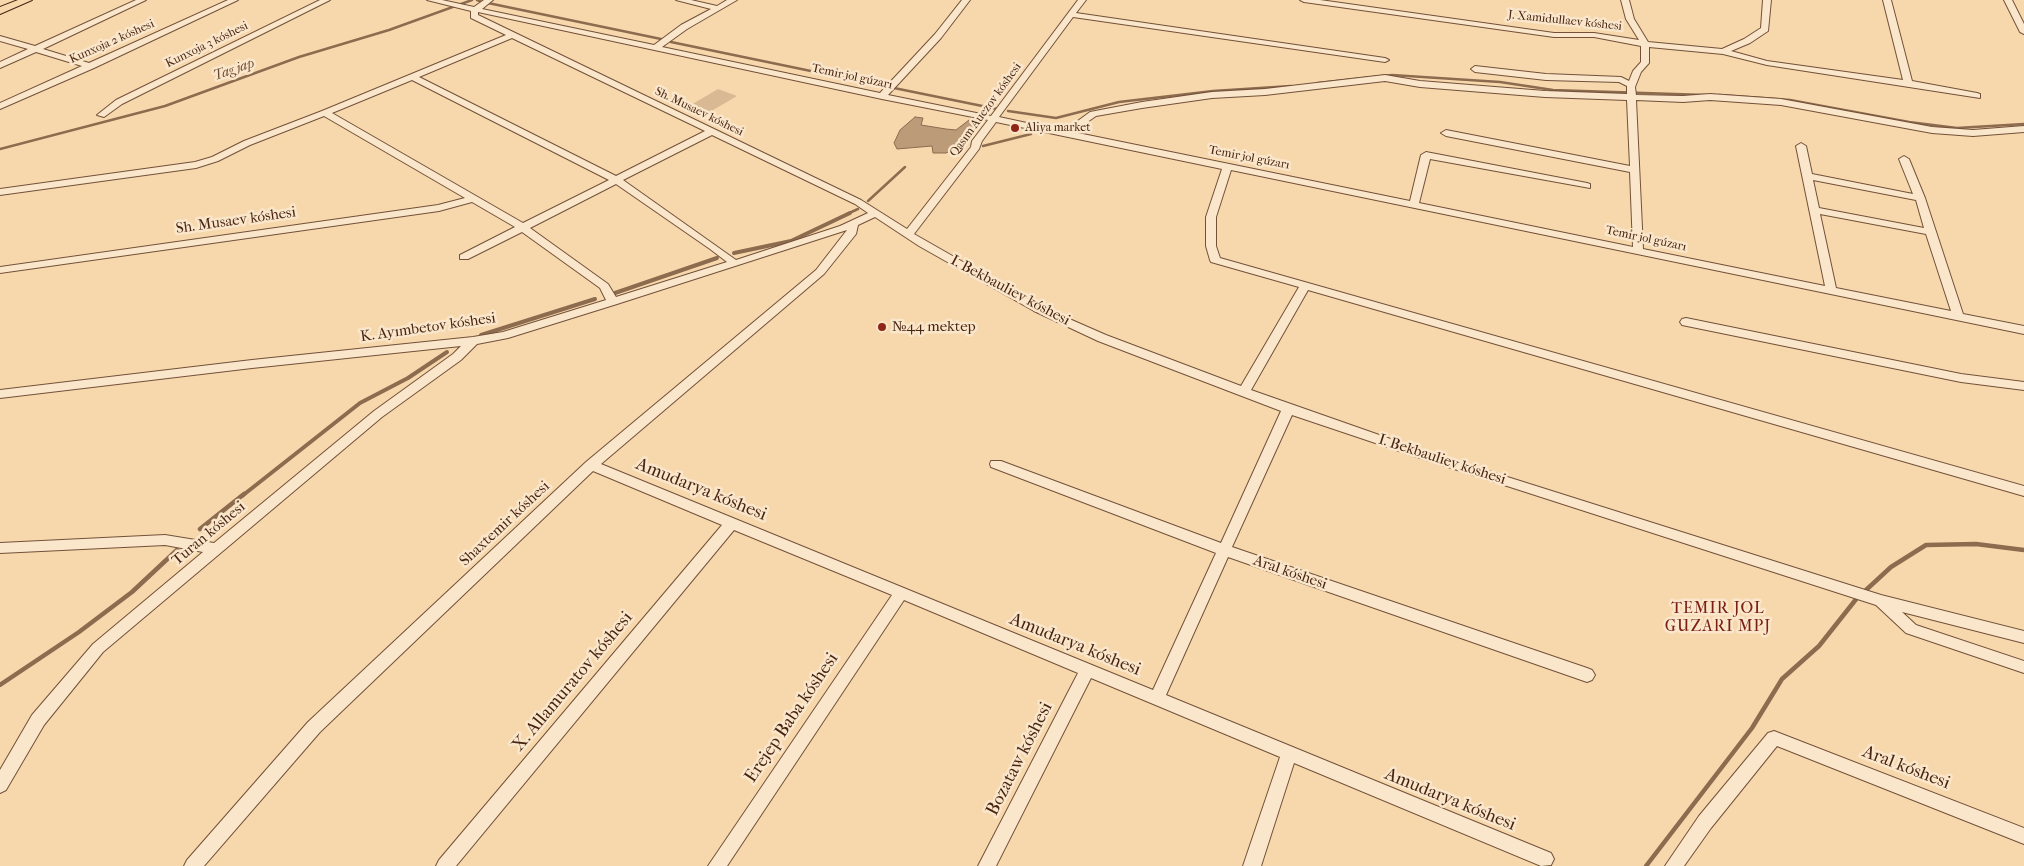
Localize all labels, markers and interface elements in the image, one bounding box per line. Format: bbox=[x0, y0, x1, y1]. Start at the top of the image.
street label: J. Xamidullaev kóshesi bbox=[1507, 8, 1623, 34]
street label: Kunxoja 2 kóshesi bbox=[67, 17, 157, 67]
street label: Kunxoja 3 kóshesi bbox=[163, 19, 251, 71]
water label: Tag jap bbox=[211, 55, 257, 85]
street label: Qasım Auezov kóshesi bbox=[947, 60, 1025, 160]
street label: Temir jol gúzarı bbox=[810, 61, 894, 93]
street label: Sh. Musaev kóshesi bbox=[652, 84, 746, 140]
place label: Aliya market bbox=[1025, 121, 1091, 135]
marker: Aliya market bbox=[1009, 122, 1021, 134]
street label: Temir jol gúzarı bbox=[1207, 143, 1291, 173]
street label: Sh. Musaev kóshesi bbox=[175, 204, 297, 238]
street label: Temir jol gúzarı bbox=[1604, 223, 1688, 255]
street label: I. Bekbauliev kóshesi bbox=[947, 252, 1073, 330]
street label: K. Ayımbetov kóshesi bbox=[359, 310, 497, 346]
place label: №44 mektep bbox=[892, 318, 976, 336]
marker: №44 mektep bbox=[876, 321, 888, 333]
street label: I. Bekbauliev kóshesi bbox=[1376, 431, 1508, 489]
street label: Amudarya kóshesi bbox=[632, 454, 770, 526]
street label: Shaxtemir kóshesi bbox=[456, 478, 554, 570]
street label: Turan kóshesi bbox=[169, 498, 249, 570]
street label: Aral kóshesi bbox=[1251, 552, 1329, 594]
district label: TEMIR JOL GUZARI MPJ bbox=[1663, 599, 1773, 637]
street label: X. Allamuratov kóshesi bbox=[508, 608, 638, 756]
street label: Amudarya kóshesi bbox=[1006, 609, 1144, 681]
street label: Erejep Baba kóshesi bbox=[741, 649, 843, 787]
street label: Bozataw kóshesi bbox=[982, 699, 1058, 819]
street label: Aral kóshesi bbox=[1859, 741, 1953, 795]
street label: Amudarya kóshesi bbox=[1381, 764, 1519, 836]

